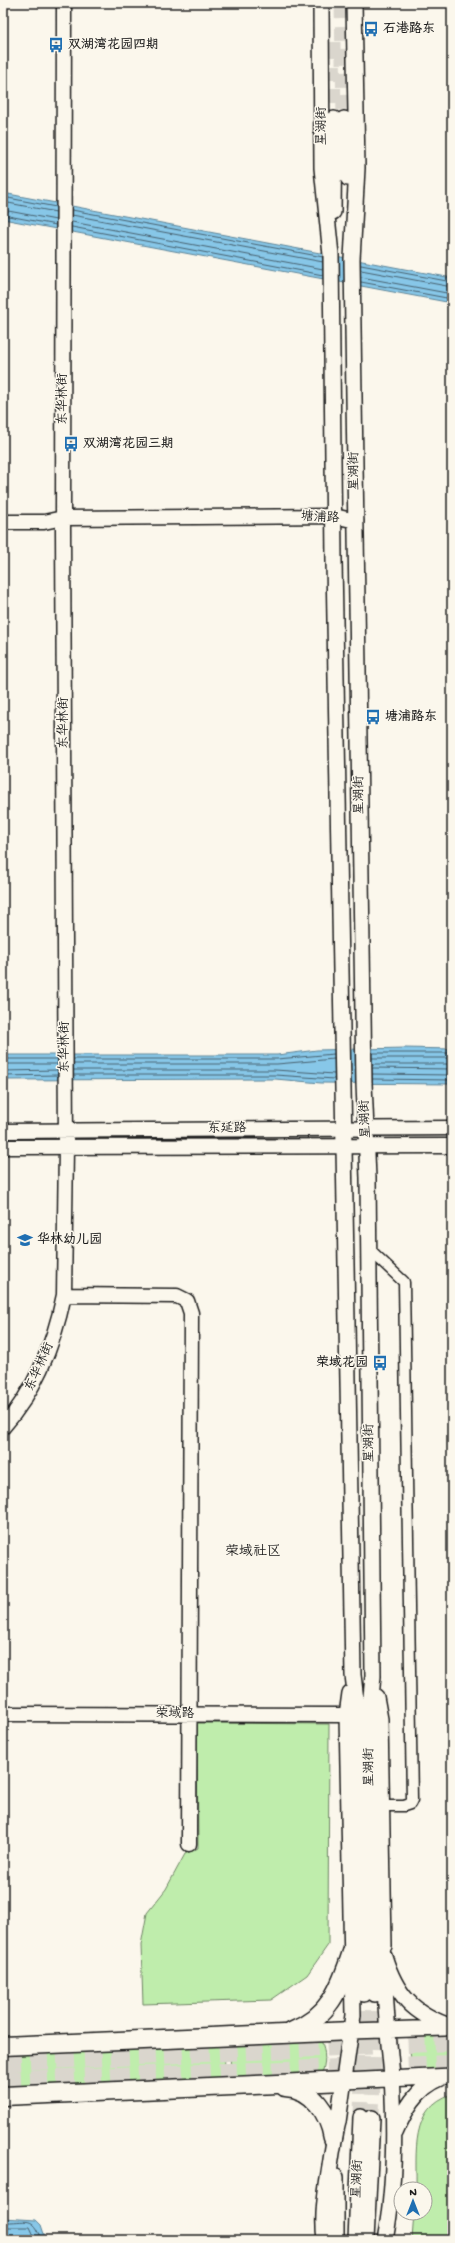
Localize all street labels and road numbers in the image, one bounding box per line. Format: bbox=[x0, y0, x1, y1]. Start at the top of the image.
street label: 星湖街 bbox=[314, 106, 330, 146]
street label: 东华林街 bbox=[55, 373, 71, 425]
street label: 星湖街 bbox=[346, 451, 363, 491]
street label: 塘浦路 bbox=[300, 508, 340, 527]
street label: 东华林街 bbox=[56, 697, 72, 749]
street label: 星湖街 bbox=[351, 775, 368, 815]
street label: 东华林街 bbox=[57, 1021, 73, 1073]
street label: 星湖街 bbox=[356, 1099, 375, 1139]
street label: 东延路 bbox=[207, 1120, 247, 1137]
street label: 东华林街 bbox=[22, 1340, 57, 1394]
street label: 星湖街 bbox=[361, 1423, 378, 1463]
street label: 荣域路 bbox=[155, 1706, 195, 1722]
street label: 星湖街 bbox=[361, 1747, 378, 1787]
street label: 星湖街 bbox=[349, 2159, 366, 2199]

